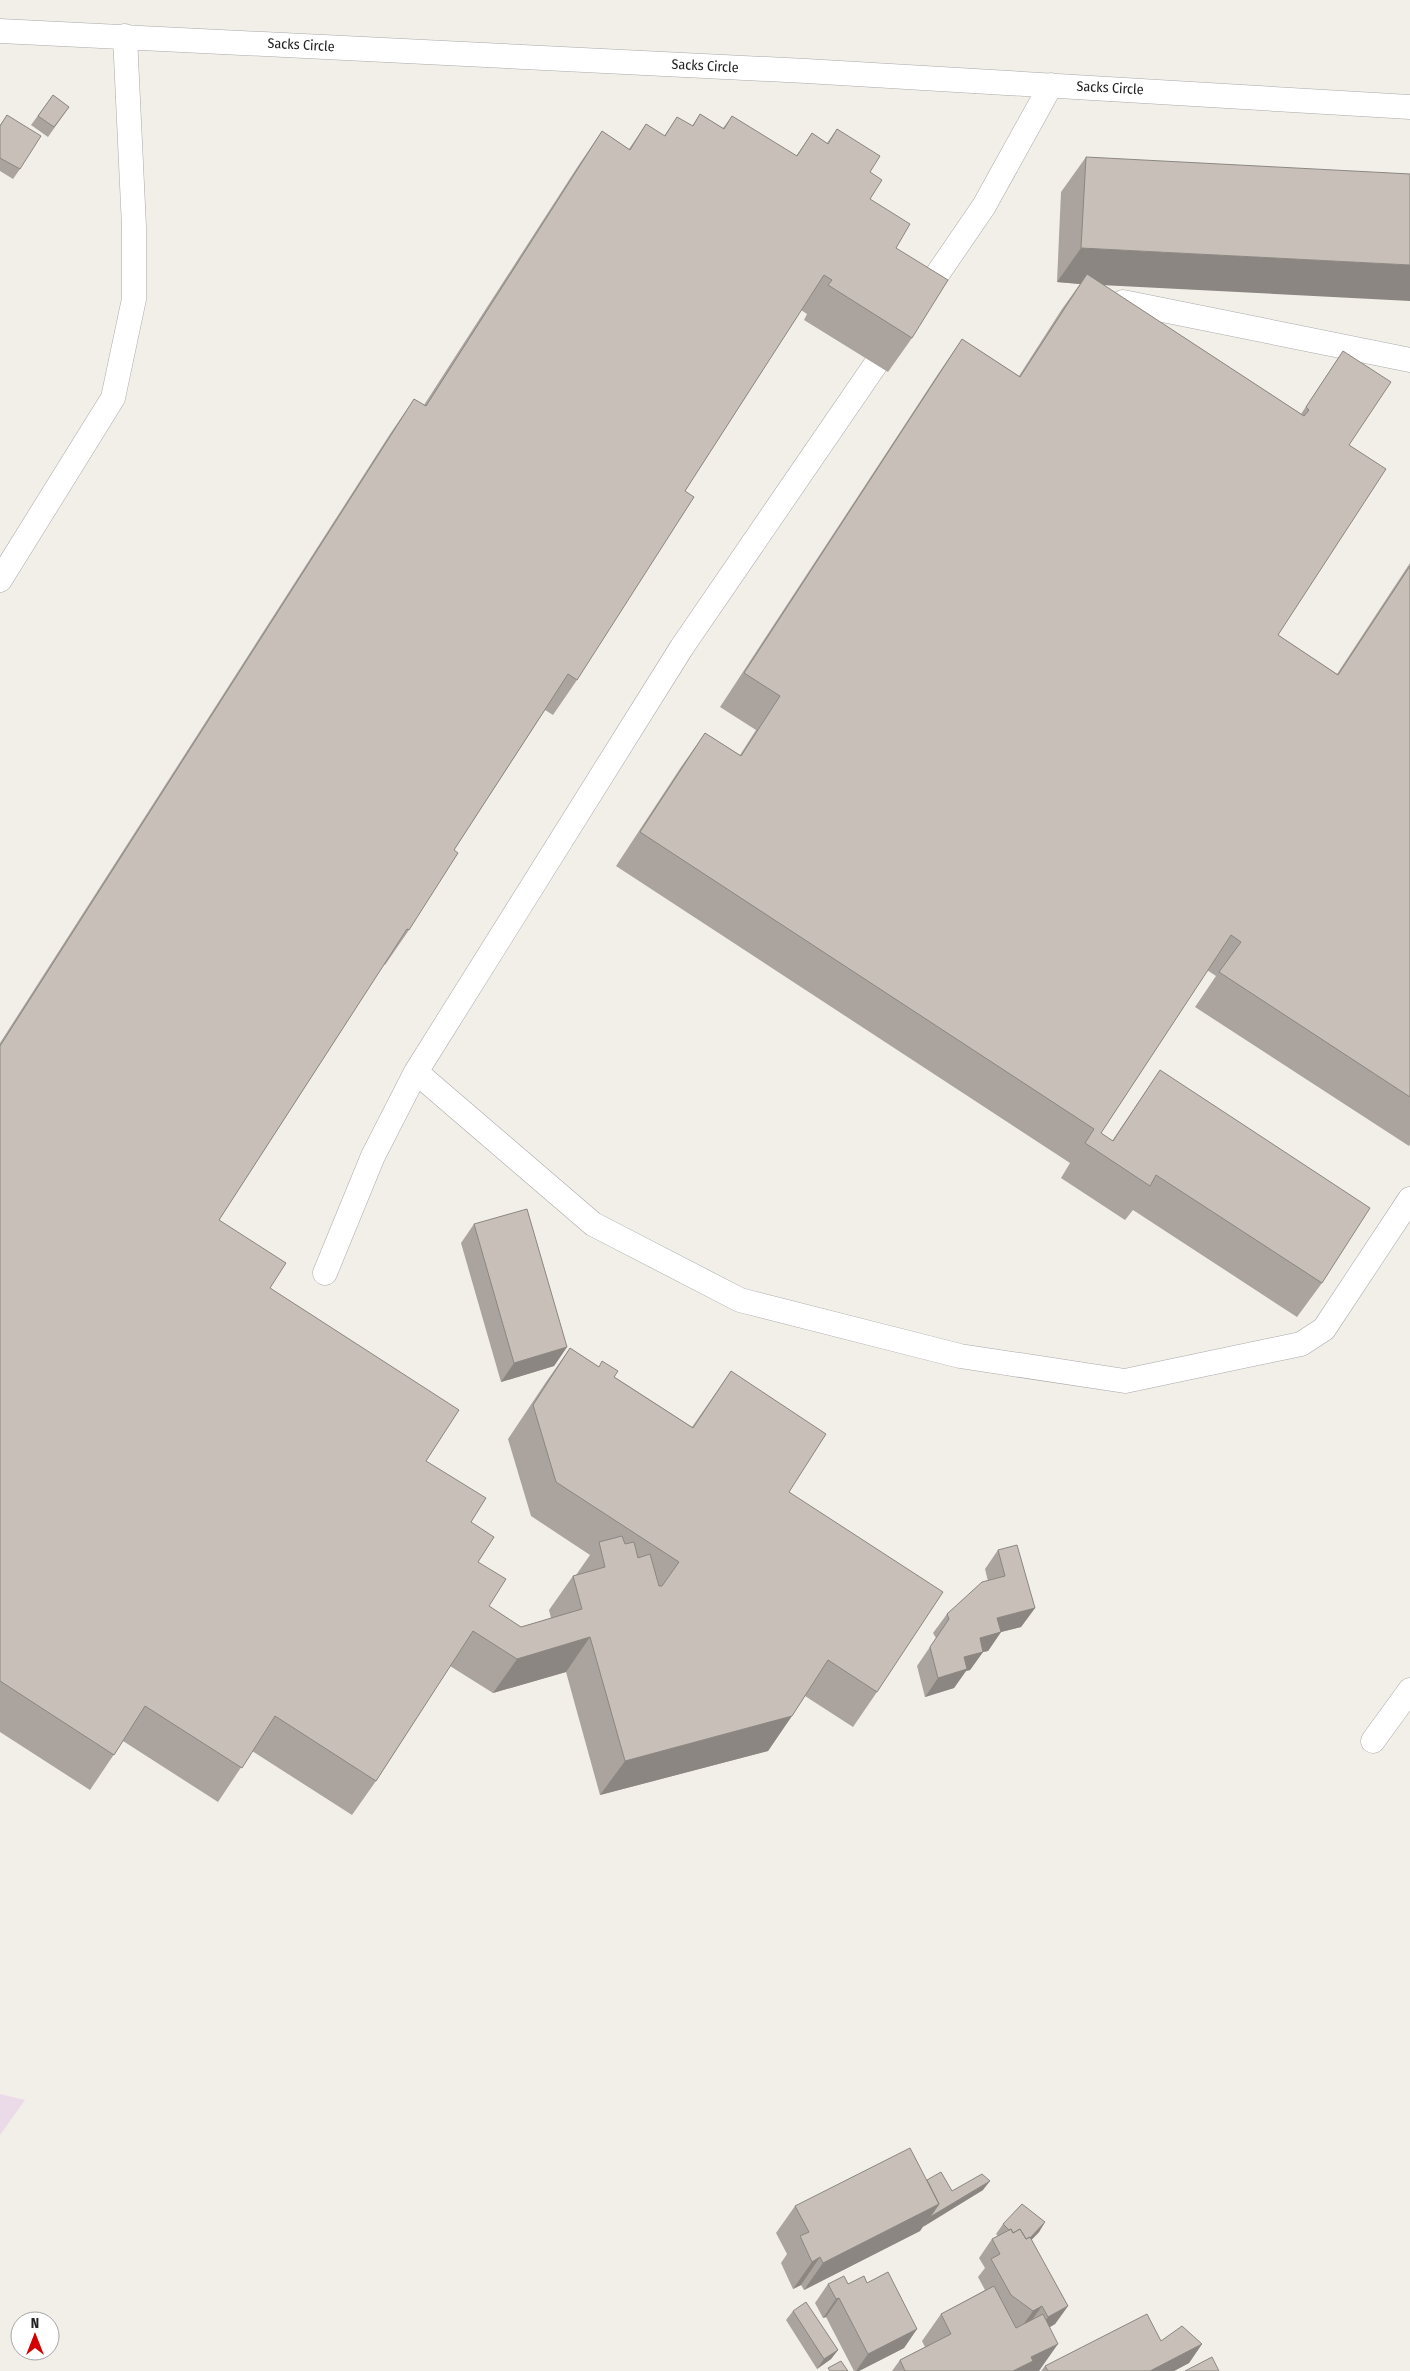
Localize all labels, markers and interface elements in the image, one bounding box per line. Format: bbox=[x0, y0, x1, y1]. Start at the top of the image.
street label: Sacks Circle bbox=[267, 35, 335, 55]
street label: Sacks Circle bbox=[671, 56, 739, 76]
street label: Sacks Circle bbox=[1076, 78, 1144, 98]
north arrow bbox=[10, 2311, 60, 2361]
text: N bbox=[31, 2315, 39, 2332]

